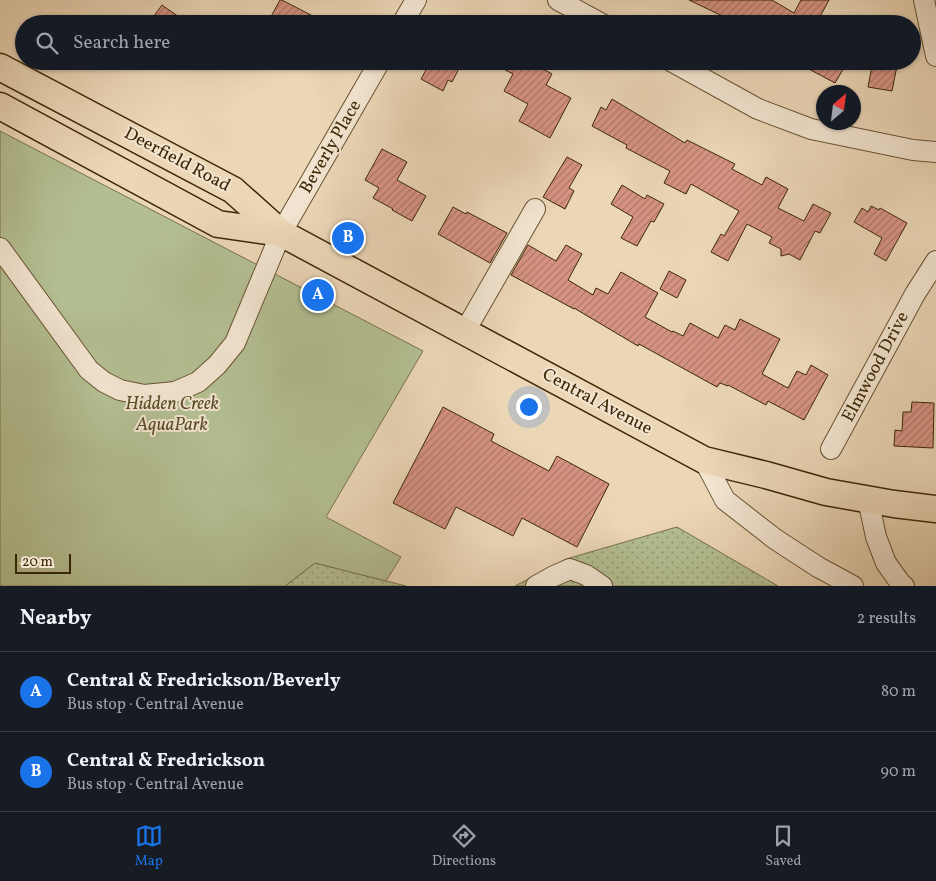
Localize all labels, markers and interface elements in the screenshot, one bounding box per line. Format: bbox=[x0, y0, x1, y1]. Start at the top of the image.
search box bbox=[15, 15, 921, 70]
icon: search bbox=[33, 29, 61, 57]
text: Search here bbox=[73, 30, 170, 56]
north arrow bbox=[816, 85, 861, 130]
street label: Beverly Place bbox=[294, 95, 368, 199]
street label: Deerfield Road bbox=[119, 121, 235, 199]
pin: B bbox=[332, 219, 364, 257]
pin: A bbox=[302, 276, 334, 314]
street label: Elmwood Drive bbox=[836, 307, 916, 427]
street label: Central Avenue bbox=[537, 362, 657, 442]
park label: Hidden Creek AquaPark bbox=[125, 392, 219, 438]
your location bbox=[516, 394, 542, 420]
scale bar bbox=[15, 551, 71, 574]
text: 20 m bbox=[22, 553, 53, 572]
text: Nearby bbox=[20, 604, 91, 633]
text: 2 results bbox=[857, 608, 916, 630]
text: Central & Fredrickson/Beverly bbox=[67, 668, 341, 694]
text: A bbox=[30, 681, 42, 703]
text: 80 m bbox=[881, 681, 916, 703]
text: Bus stop · Central Avenue bbox=[67, 694, 244, 716]
text: Central & Fredrickson bbox=[67, 748, 265, 774]
text: B bbox=[31, 761, 41, 783]
text: 90 m bbox=[880, 761, 916, 783]
text: Bus stop · Central Avenue bbox=[67, 774, 244, 796]
tab: Map bbox=[135, 822, 163, 871]
tab: Directions bbox=[432, 822, 496, 871]
tab: Saved bbox=[765, 822, 801, 871]

